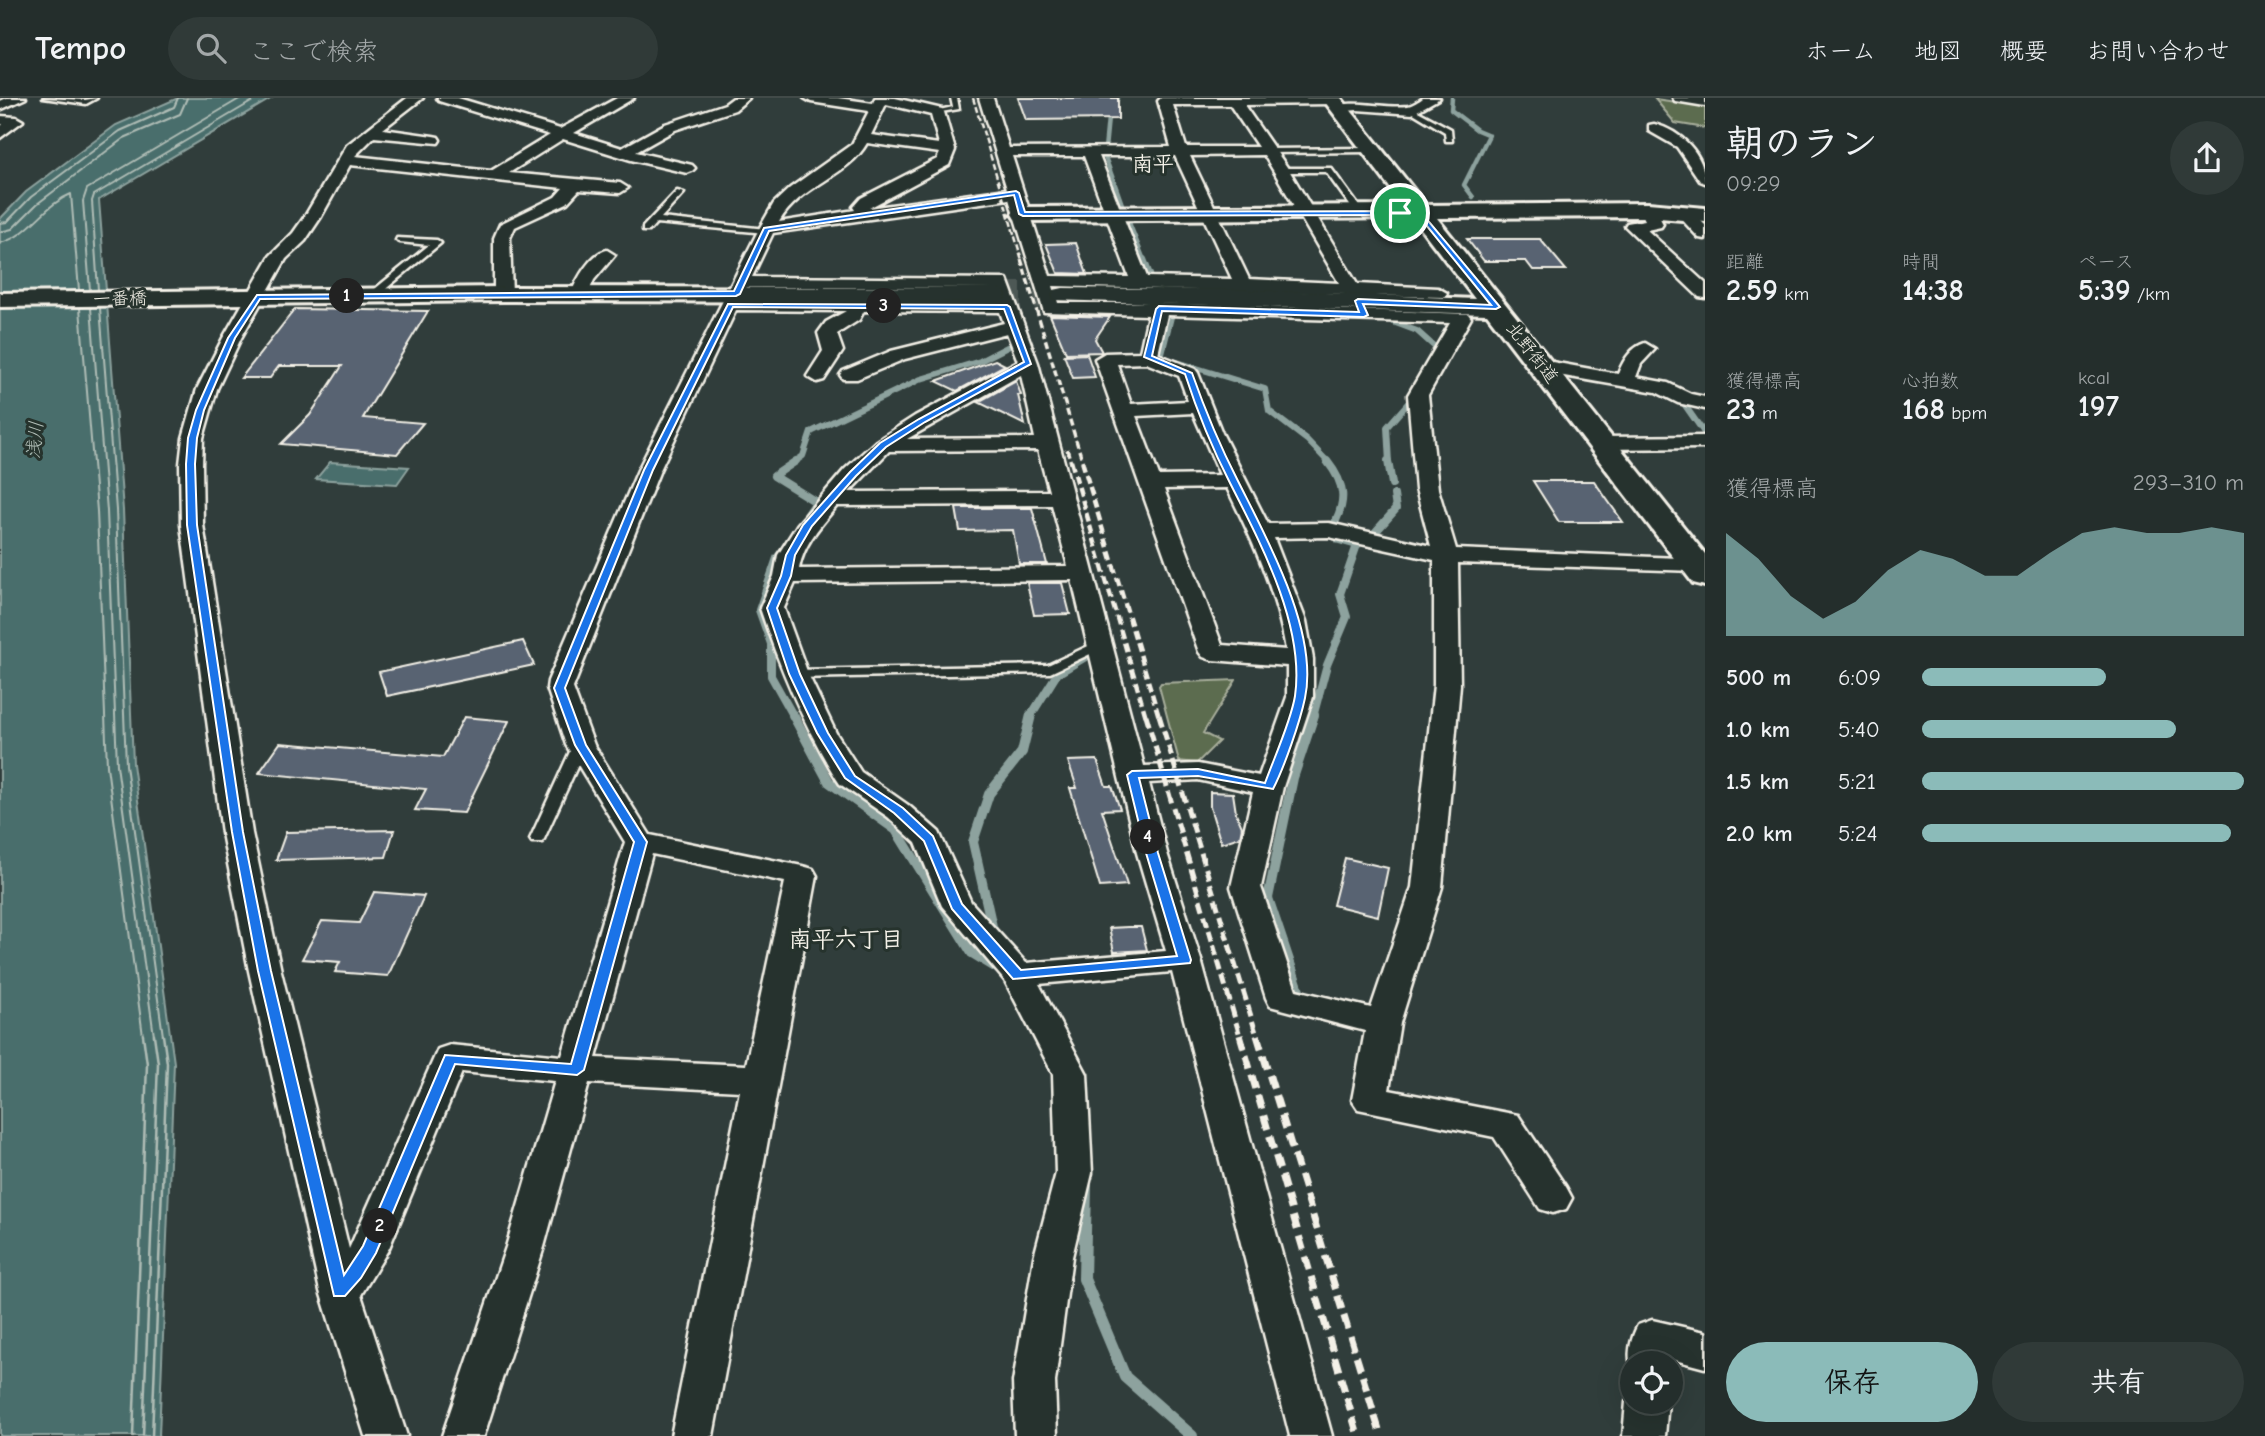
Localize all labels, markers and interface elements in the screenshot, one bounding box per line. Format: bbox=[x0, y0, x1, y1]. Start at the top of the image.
search box bbox=[168, 17, 658, 80]
text: Tempo bbox=[35, 29, 126, 67]
icon: search bbox=[192, 29, 230, 67]
text: ここで検索 bbox=[248, 37, 378, 67]
text: ホーム bbox=[1805, 37, 1876, 65]
text: 地図 bbox=[1914, 37, 1962, 65]
text: 概要 bbox=[2000, 37, 2048, 65]
text: お問い合わせ bbox=[2086, 37, 2230, 65]
button: share bbox=[2170, 121, 2244, 195]
text: 朝のラン bbox=[1726, 122, 1878, 166]
district label: 南平 bbox=[1132, 152, 1174, 176]
text: 09:29 bbox=[1726, 170, 1781, 197]
pin bbox=[1370, 183, 1430, 243]
icon: arrive bbox=[1381, 194, 1419, 232]
text: 距離 bbox=[1726, 251, 1764, 273]
text: 時間 bbox=[1902, 251, 1940, 273]
text: ペース bbox=[2078, 251, 2134, 273]
text: 2.59 bbox=[1726, 273, 1778, 308]
text: 14:38 bbox=[1902, 273, 1964, 308]
text: 5:39 bbox=[2078, 273, 2131, 308]
pin: 1 bbox=[330, 278, 364, 314]
text: km bbox=[1778, 283, 1809, 305]
text: /km bbox=[2131, 283, 2170, 305]
text: 1 bbox=[343, 284, 350, 306]
street label: 一番橋 bbox=[93, 288, 147, 310]
pin: 3 bbox=[866, 288, 902, 324]
text: 3 bbox=[879, 294, 888, 316]
street label: 北野街道 bbox=[1502, 318, 1562, 388]
text: kcal bbox=[2078, 367, 2110, 389]
text: 獲得標高 bbox=[1726, 370, 1802, 392]
text: 心拍数 bbox=[1902, 370, 1959, 392]
text: 197 bbox=[2078, 389, 2119, 424]
text: 23 bbox=[1726, 392, 1756, 427]
text: 168 bbox=[1902, 392, 1945, 427]
text: m bbox=[1756, 402, 1778, 424]
text: bpm bbox=[1945, 402, 1987, 424]
water label: 浅川 bbox=[22, 420, 48, 460]
text: 293–310 m bbox=[2133, 469, 2244, 496]
text: 獲得標高 bbox=[1726, 475, 1818, 502]
text: 500 m bbox=[1726, 664, 1791, 691]
text: 6:09 bbox=[1838, 664, 1881, 691]
text: 1.0 km bbox=[1726, 716, 1790, 743]
text: 5:40 bbox=[1838, 716, 1880, 743]
text: 1.5 km bbox=[1726, 768, 1789, 795]
text: 5:21 bbox=[1838, 768, 1876, 795]
pin: 4 bbox=[1130, 820, 1166, 854]
text: 2.0 km bbox=[1726, 820, 1792, 847]
text: 5:24 bbox=[1838, 820, 1878, 847]
text: 4 bbox=[1143, 825, 1152, 847]
district label: 南平六丁目 bbox=[789, 926, 904, 953]
pin: 2 bbox=[362, 1208, 398, 1244]
text: 2 bbox=[375, 1214, 384, 1236]
button: 保存 bbox=[1726, 1342, 1978, 1422]
button: 共有 bbox=[1992, 1342, 2244, 1422]
map controls bbox=[1620, 1351, 1683, 1414]
button: locate bbox=[1620, 1351, 1683, 1414]

